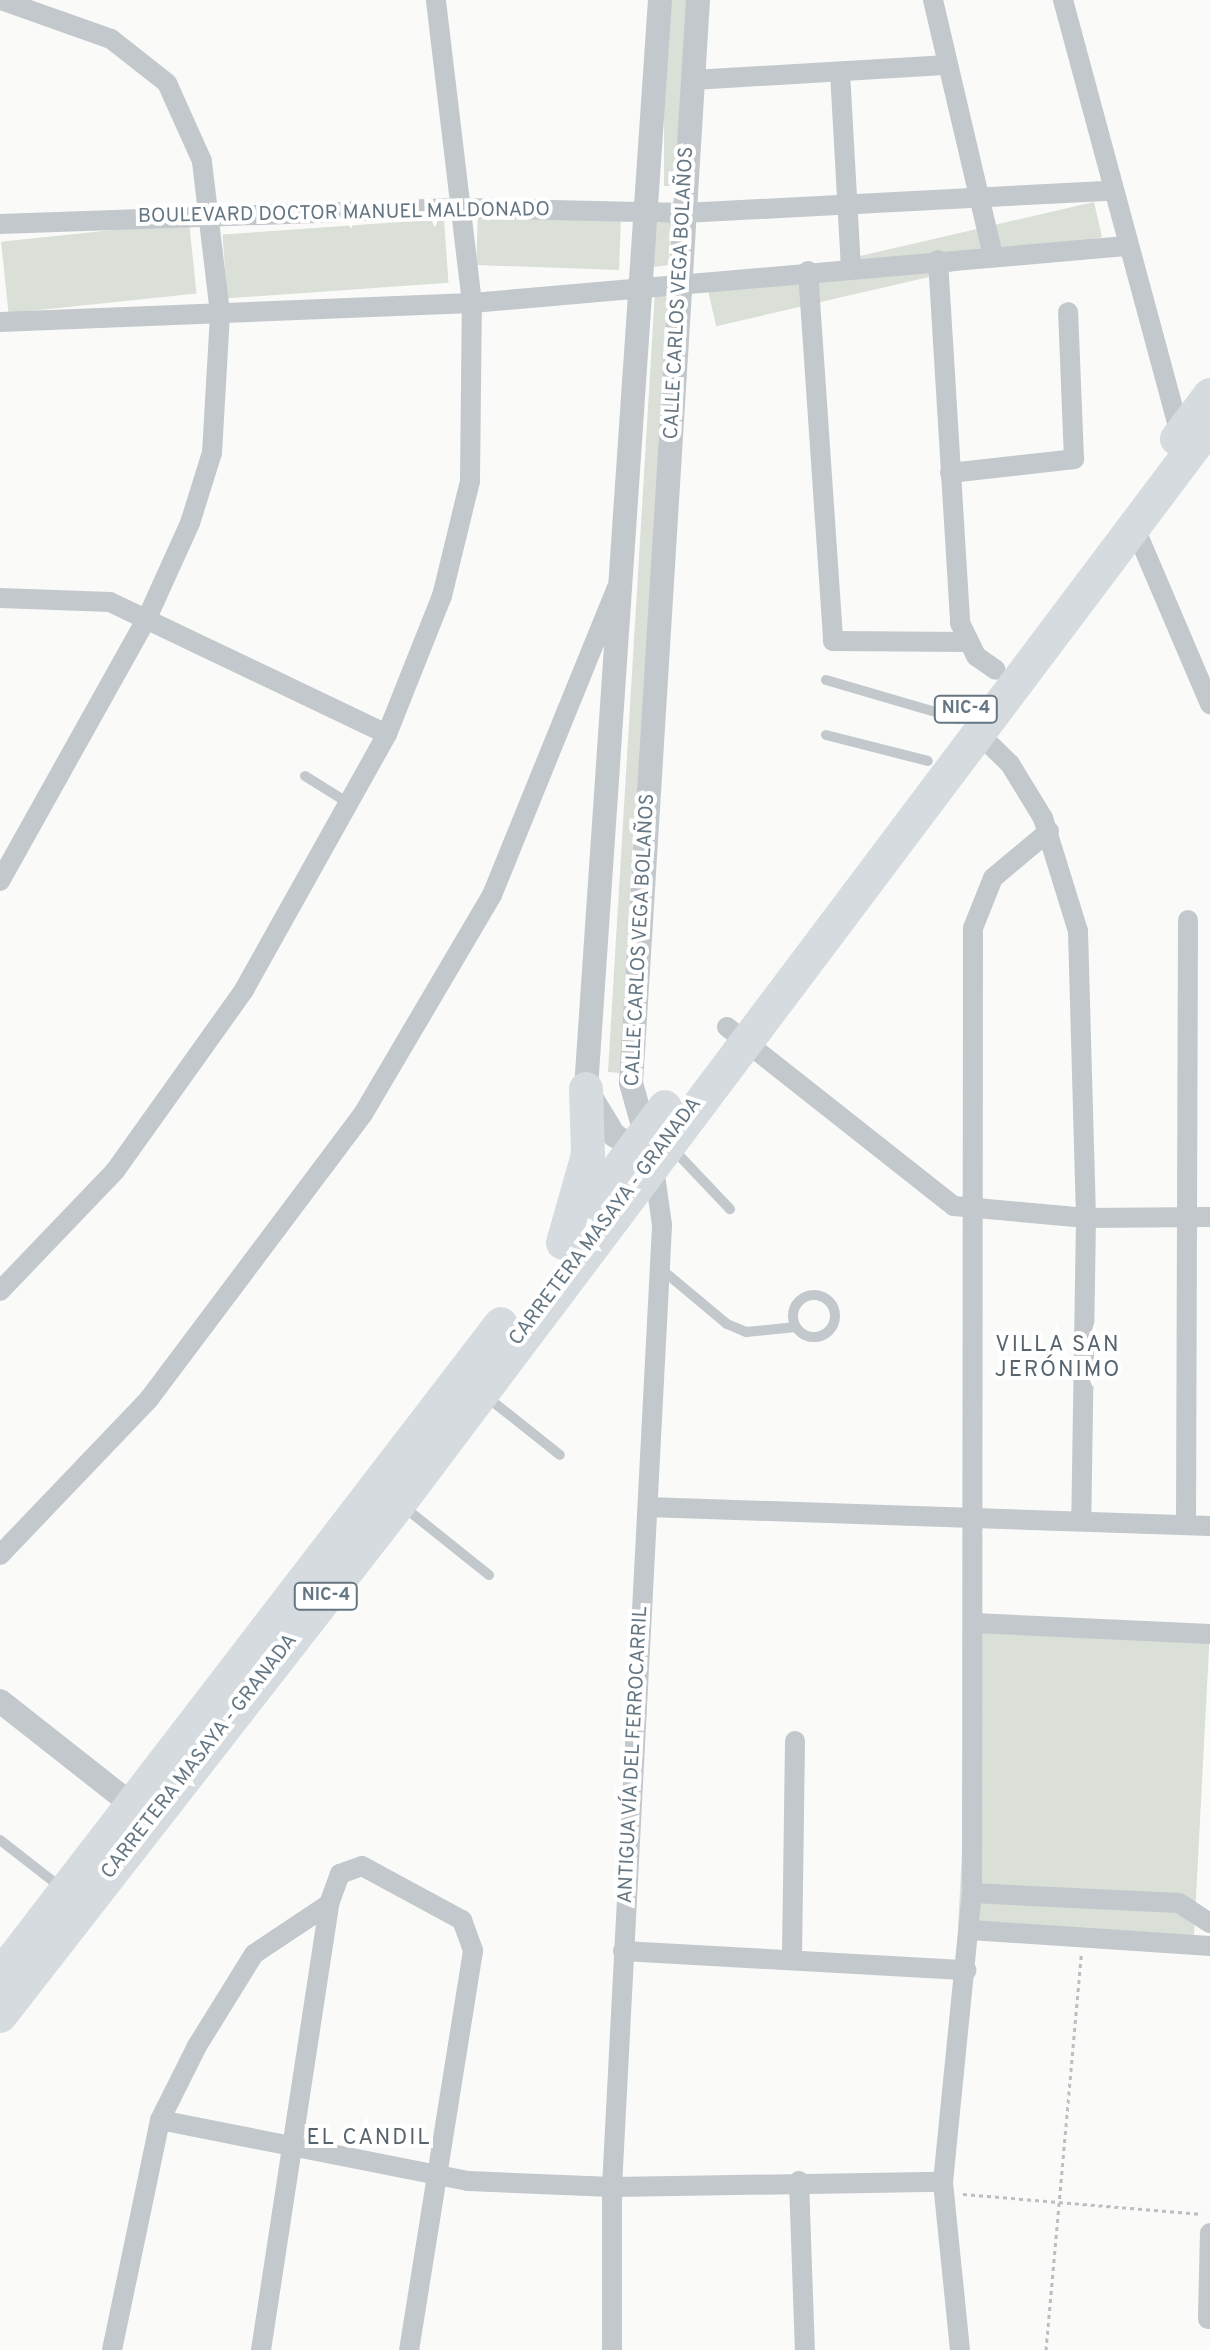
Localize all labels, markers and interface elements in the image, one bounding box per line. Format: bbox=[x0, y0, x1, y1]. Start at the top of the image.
street label: CALLE CARLOS VEGA BOLAÑOS bbox=[660, 145, 700, 441]
street label: BOULEVARD DOCTOR MANUEL MALDONADO bbox=[138, 198, 550, 230]
road number: NIC-4 bbox=[932, 695, 1000, 723]
street label: CALLE CARLOS VEGA BOLAÑOS bbox=[621, 792, 661, 1088]
street label: CARRETERA MASAYA - GRANADA bbox=[504, 1093, 708, 1351]
district label: VILLA SAN JERÓNIMO bbox=[995, 1332, 1121, 1384]
road number: NIC-4 bbox=[292, 1582, 360, 1610]
street label: ANTIGUA VÍA DEL FERROCARRIL bbox=[614, 1604, 654, 1906]
street label: CARRETERA MASAYA - GRANADA bbox=[96, 1629, 304, 1885]
district label: EL CANDIL bbox=[306, 2126, 432, 2152]

